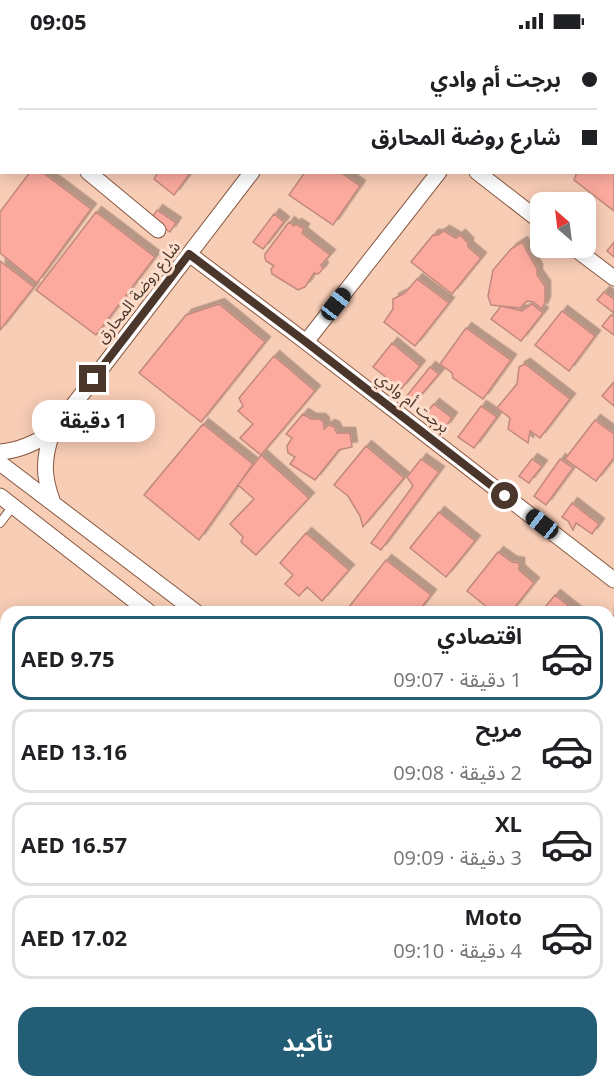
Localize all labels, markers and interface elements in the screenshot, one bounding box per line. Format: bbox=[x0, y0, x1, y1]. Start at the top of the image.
text: 09:05 bbox=[30, 6, 87, 36]
text: برجت أم وادي bbox=[430, 63, 561, 93]
text: شارع روضة المحارق bbox=[371, 121, 561, 151]
north arrow bbox=[530, 192, 596, 258]
map controls bbox=[530, 192, 596, 258]
street label: شارع روضة المحارق bbox=[91, 236, 187, 349]
car bbox=[318, 284, 354, 324]
route end bbox=[79, 365, 106, 392]
street label: برجت أم وادي bbox=[371, 366, 454, 439]
callout: 1 دقيقة bbox=[32, 400, 154, 442]
text: 1 دقيقة bbox=[60, 407, 127, 434]
route start bbox=[491, 482, 518, 509]
car bbox=[522, 506, 562, 542]
text: اقتصادي bbox=[437, 620, 522, 650]
icon: car bbox=[540, 631, 594, 685]
text: AED 9.75 bbox=[21, 643, 115, 673]
text: 1 دقيقة · 09:07 bbox=[393, 666, 522, 693]
text: مريح bbox=[476, 713, 522, 743]
icon: car bbox=[540, 724, 594, 778]
text: AED 13.16 bbox=[21, 736, 127, 766]
text: 2 دقيقة · 09:08 bbox=[393, 759, 522, 786]
text: XL bbox=[495, 808, 522, 838]
icon: car bbox=[540, 817, 594, 871]
text: AED 16.57 bbox=[21, 829, 127, 859]
text: 3 دقيقة · 09:09 bbox=[393, 844, 522, 871]
text: Moto bbox=[464, 901, 522, 931]
icon: car bbox=[540, 910, 594, 964]
text: AED 17.02 bbox=[21, 922, 127, 952]
text: 4 دقيقة · 09:10 bbox=[393, 937, 522, 964]
button: تأكيد bbox=[18, 1007, 597, 1076]

